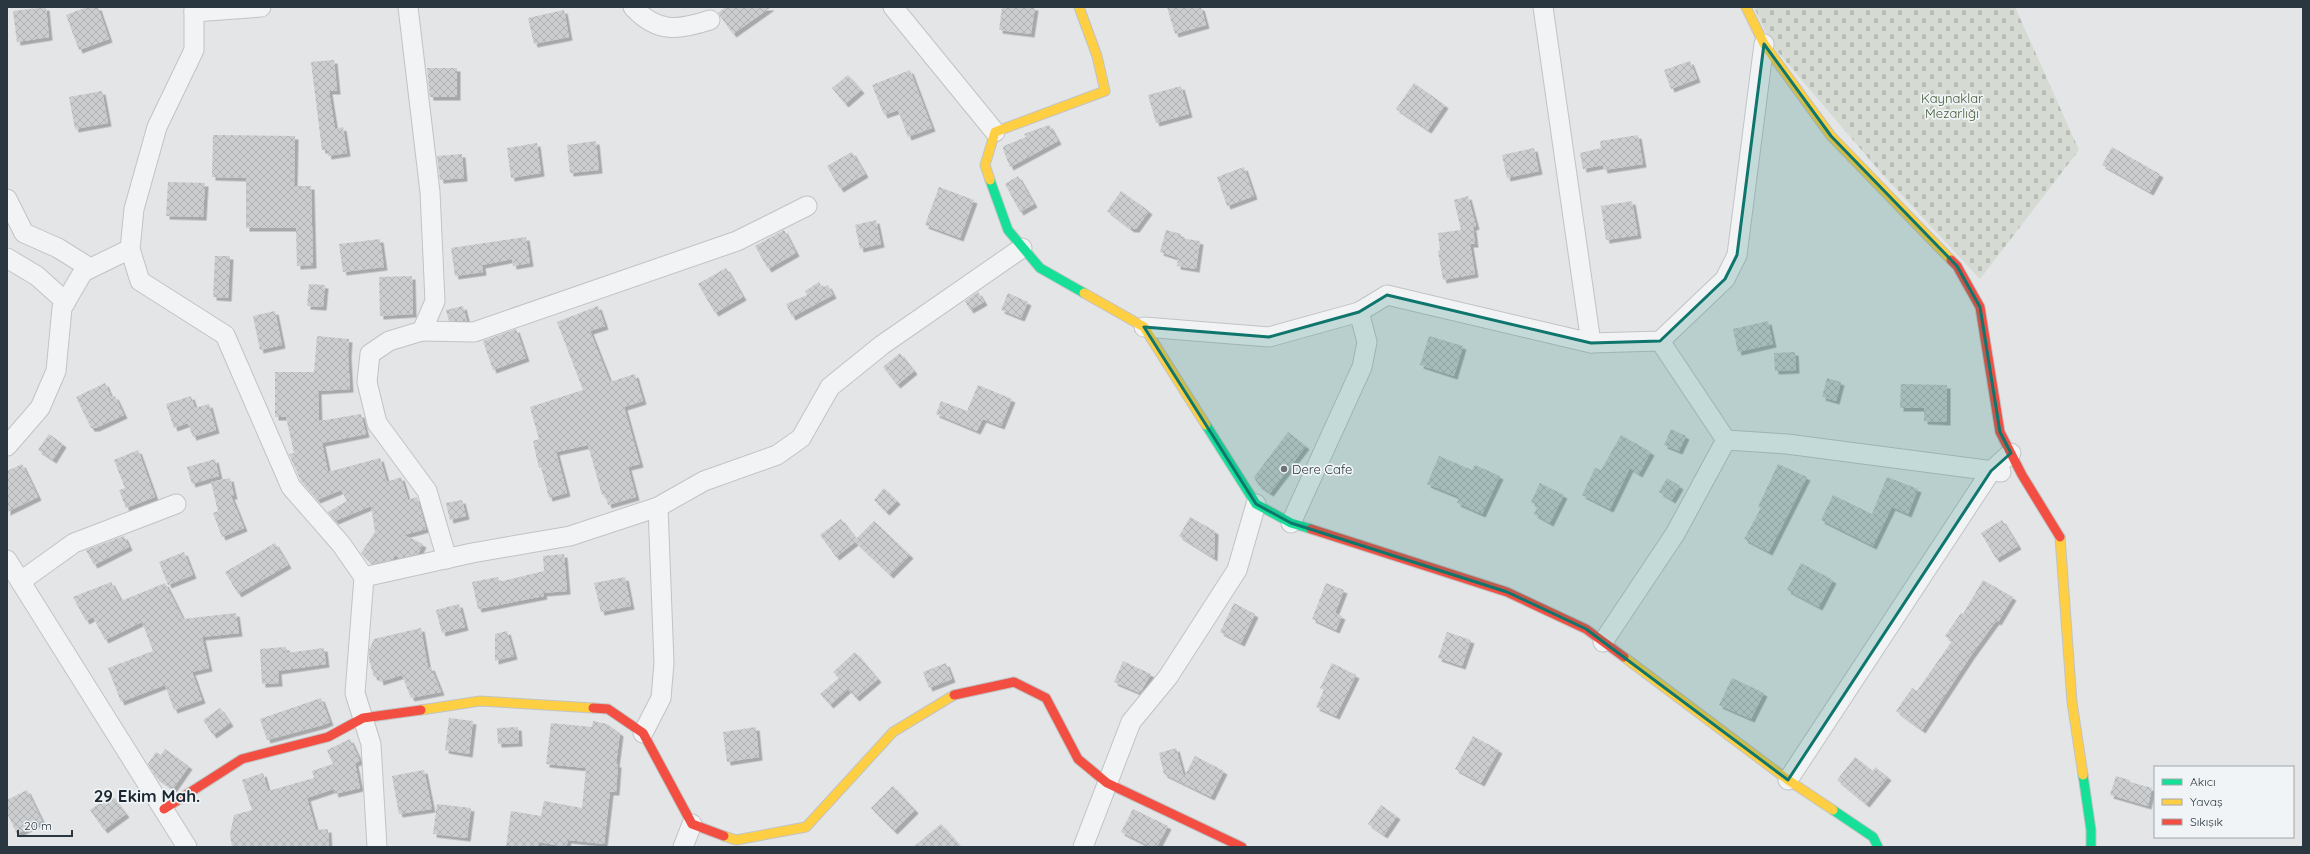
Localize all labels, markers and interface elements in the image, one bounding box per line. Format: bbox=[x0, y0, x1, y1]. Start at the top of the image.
park label: Kaynaklar Mezarlığı bbox=[1921, 90, 1983, 121]
place label: Dere Cafe bbox=[1292, 461, 1352, 477]
marker: Dere Cafe bbox=[1279, 464, 1289, 474]
legend bbox=[2154, 766, 2294, 838]
text: Akıcı bbox=[2190, 774, 2216, 789]
district label: 29 Ekim Mah. bbox=[94, 785, 200, 806]
text: Yavaş bbox=[2190, 794, 2223, 809]
scale bar bbox=[18, 812, 72, 838]
text: Sıkışık bbox=[2190, 814, 2223, 829]
text: 20 m bbox=[24, 818, 52, 833]

